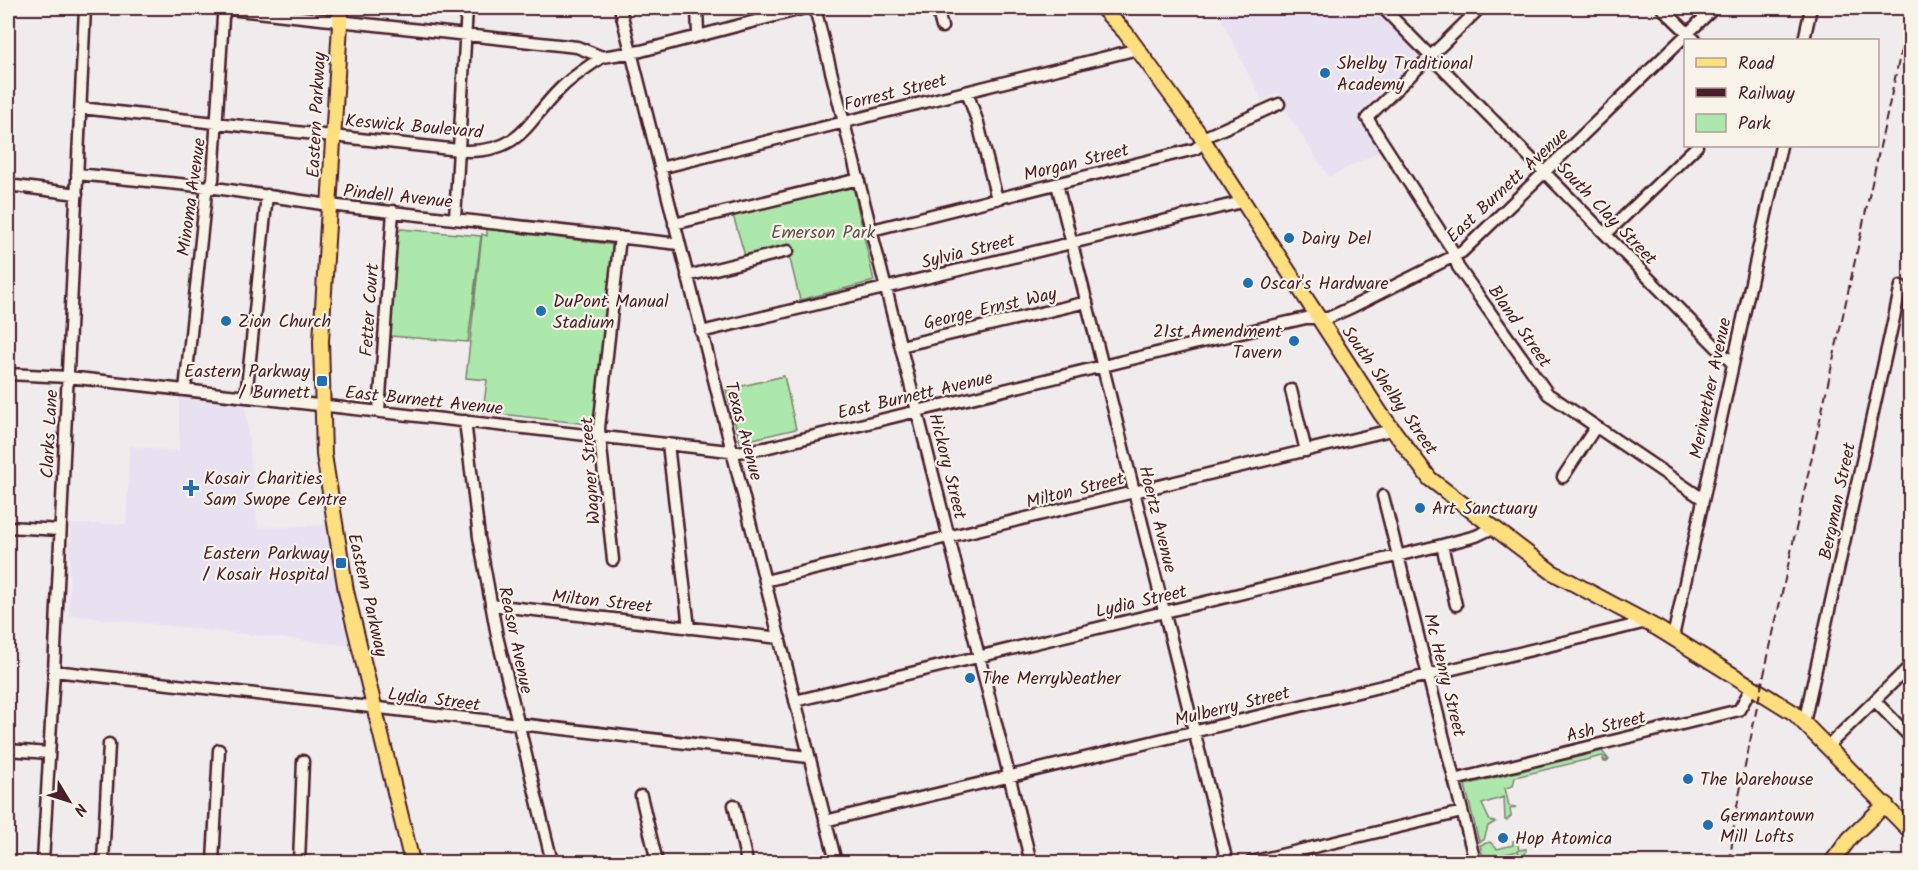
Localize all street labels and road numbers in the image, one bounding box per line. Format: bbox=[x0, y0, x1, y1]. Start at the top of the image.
street label: Eastern Parkway bbox=[300, 51, 335, 179]
street label: Forrest Street bbox=[841, 66, 951, 120]
street label: Keswick Boulevard bbox=[344, 107, 485, 148]
street label: East Burnett Avenue bbox=[1440, 121, 1576, 251]
street label: Minoma Avenue bbox=[170, 136, 215, 258]
street label: Morgan Street bbox=[1021, 136, 1133, 191]
street label: South Clay Street bbox=[1549, 155, 1664, 273]
street label: Pindell Avenue bbox=[342, 177, 454, 218]
street label: Sylvia Street bbox=[918, 227, 1019, 278]
street label: Fetter Court bbox=[353, 262, 388, 358]
street label: Bland Street bbox=[1479, 279, 1559, 375]
street label: George Ernst Way bbox=[921, 280, 1060, 339]
street label: Meriwether Avenue bbox=[1682, 315, 1741, 462]
street label: South Shelby Street bbox=[1333, 320, 1445, 463]
street label: East Burnett Avenue bbox=[835, 364, 996, 428]
street label: Texas Avenue bbox=[715, 378, 770, 484]
street label: East Burnett Avenue bbox=[343, 379, 504, 424]
street label: Clarks Lane bbox=[34, 389, 67, 479]
street label: Hickory Street bbox=[919, 410, 974, 523]
street label: Wagner Street bbox=[573, 415, 610, 526]
street label: Bergman Street bbox=[1812, 439, 1865, 563]
street label: Hoertz Avenue bbox=[1129, 463, 1184, 576]
street label: Milton Street bbox=[1023, 465, 1129, 518]
street label: Eastern Parkway bbox=[338, 531, 395, 661]
street label: Lydia Street bbox=[1093, 578, 1191, 627]
street label: Milton Street bbox=[550, 583, 654, 622]
street label: Reasor Avenue bbox=[489, 584, 540, 697]
street label: Mc Henry Street bbox=[1414, 611, 1473, 741]
street label: Mulberry Street bbox=[1172, 679, 1294, 736]
street label: Lydia Street bbox=[386, 680, 483, 721]
street label: Ash Street bbox=[1563, 703, 1650, 751]

